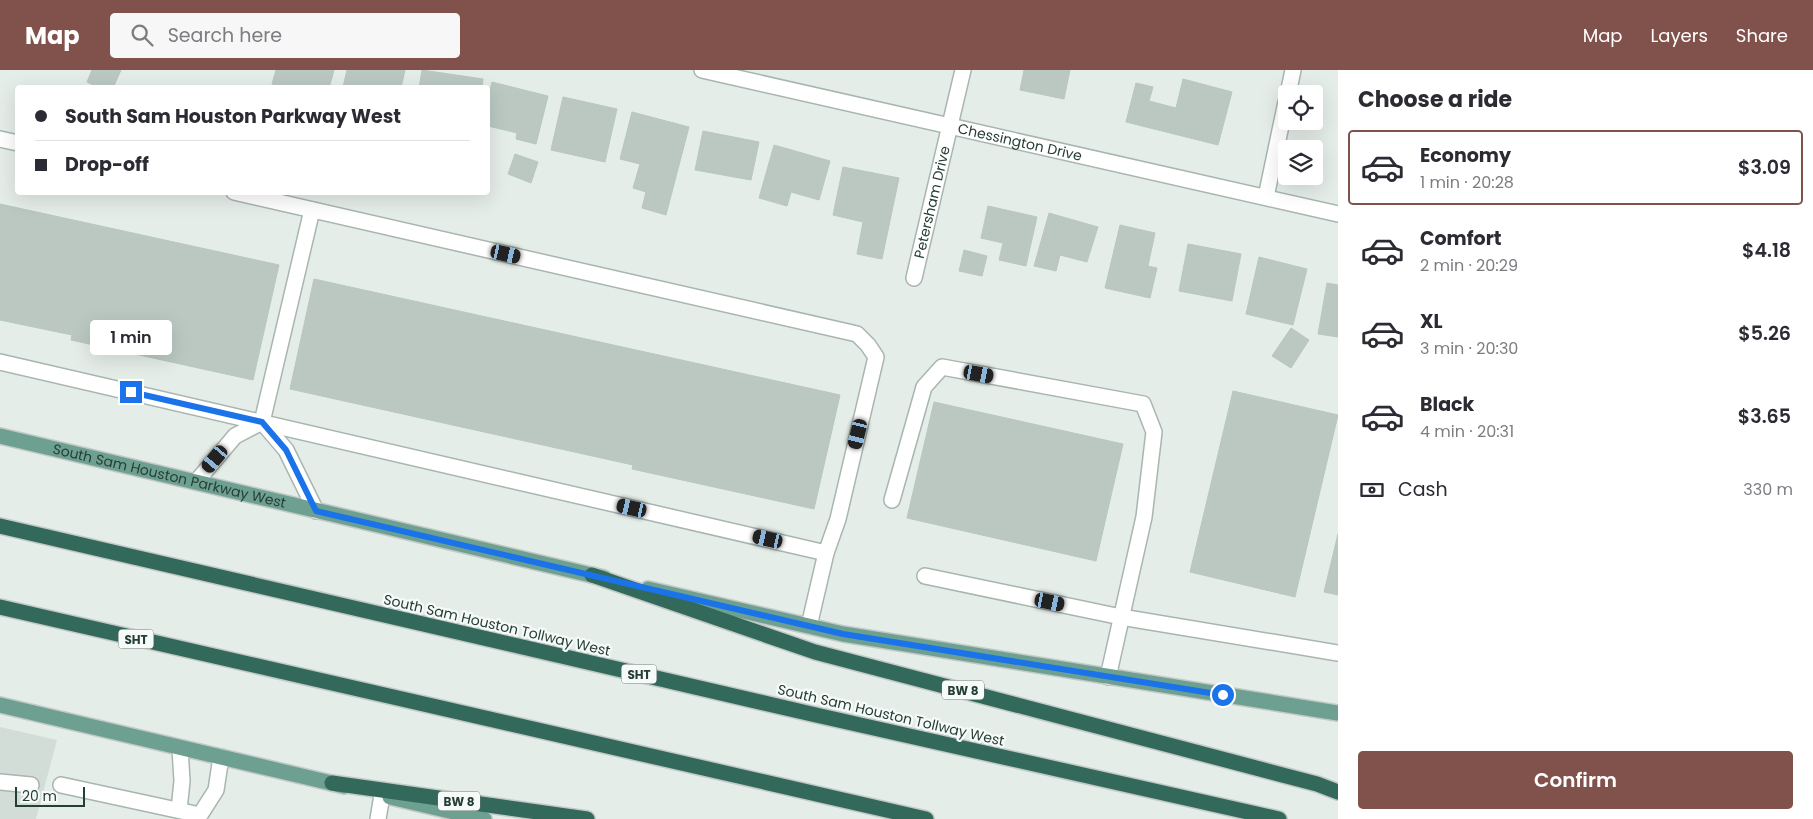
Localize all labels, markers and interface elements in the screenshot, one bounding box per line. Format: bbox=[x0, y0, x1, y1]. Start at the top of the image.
search box bbox=[110, 13, 460, 58]
text: Map bbox=[25, 19, 80, 52]
icon: search bbox=[128, 21, 156, 49]
text: Search here bbox=[168, 22, 282, 49]
text: Map bbox=[1583, 23, 1623, 48]
text: Layers bbox=[1651, 23, 1708, 48]
text: Share bbox=[1736, 23, 1788, 48]
text: Choose a ride bbox=[1358, 84, 1512, 115]
map controls bbox=[1278, 85, 1323, 185]
button: locate bbox=[1278, 85, 1323, 130]
text: South Sam Houston Parkway West bbox=[65, 103, 401, 130]
street label: Chessington Drive bbox=[956, 118, 1084, 166]
button: layers bbox=[1278, 140, 1323, 185]
text: Economy bbox=[1420, 142, 1511, 169]
street label: Petersham Drive bbox=[909, 144, 955, 260]
icon: car bbox=[1360, 145, 1405, 190]
text: Drop-off bbox=[65, 151, 149, 178]
text: $3.09 bbox=[1738, 154, 1791, 181]
text: 1 min · 20:28 bbox=[1420, 171, 1514, 194]
text: Comfort bbox=[1420, 225, 1502, 252]
icon: car bbox=[1360, 228, 1405, 273]
text: $4.18 bbox=[1742, 237, 1791, 264]
car bbox=[489, 243, 522, 265]
text: 2 min · 20:29 bbox=[1420, 254, 1518, 277]
text: XL bbox=[1420, 308, 1443, 335]
icon: car bbox=[1360, 311, 1405, 356]
callout: 1 min bbox=[90, 320, 172, 354]
text: $5.26 bbox=[1738, 320, 1791, 347]
text: 1 min bbox=[110, 326, 152, 349]
text: 3 min · 20:30 bbox=[1420, 337, 1518, 360]
car bbox=[962, 364, 995, 384]
route end bbox=[120, 381, 142, 403]
text: Black bbox=[1420, 391, 1474, 418]
icon: car bbox=[1360, 394, 1405, 439]
text: $3.65 bbox=[1738, 403, 1791, 430]
car bbox=[847, 418, 868, 450]
text: 4 min · 20:31 bbox=[1420, 420, 1514, 443]
street label: South Sam Houston Parkway West bbox=[51, 439, 288, 513]
car bbox=[199, 443, 230, 475]
icon: cash bbox=[1358, 476, 1386, 504]
text: Cash bbox=[1398, 476, 1448, 503]
text: 330 m bbox=[1743, 478, 1793, 501]
car bbox=[615, 497, 648, 519]
car bbox=[751, 528, 784, 550]
street label: South Sam Houston Tollway West bbox=[382, 589, 612, 661]
car bbox=[1033, 592, 1066, 612]
road number: SHT bbox=[118, 630, 154, 648]
road number: SHT bbox=[622, 664, 656, 684]
street label: South Sam Houston Tollway West bbox=[776, 679, 1006, 751]
road number: BW 8 bbox=[942, 680, 984, 700]
route start bbox=[1212, 684, 1234, 706]
button: Confirm bbox=[1358, 751, 1793, 809]
scale bar bbox=[15, 784, 85, 807]
text: 20 m bbox=[22, 786, 57, 806]
road number: BW 8 bbox=[438, 791, 480, 810]

